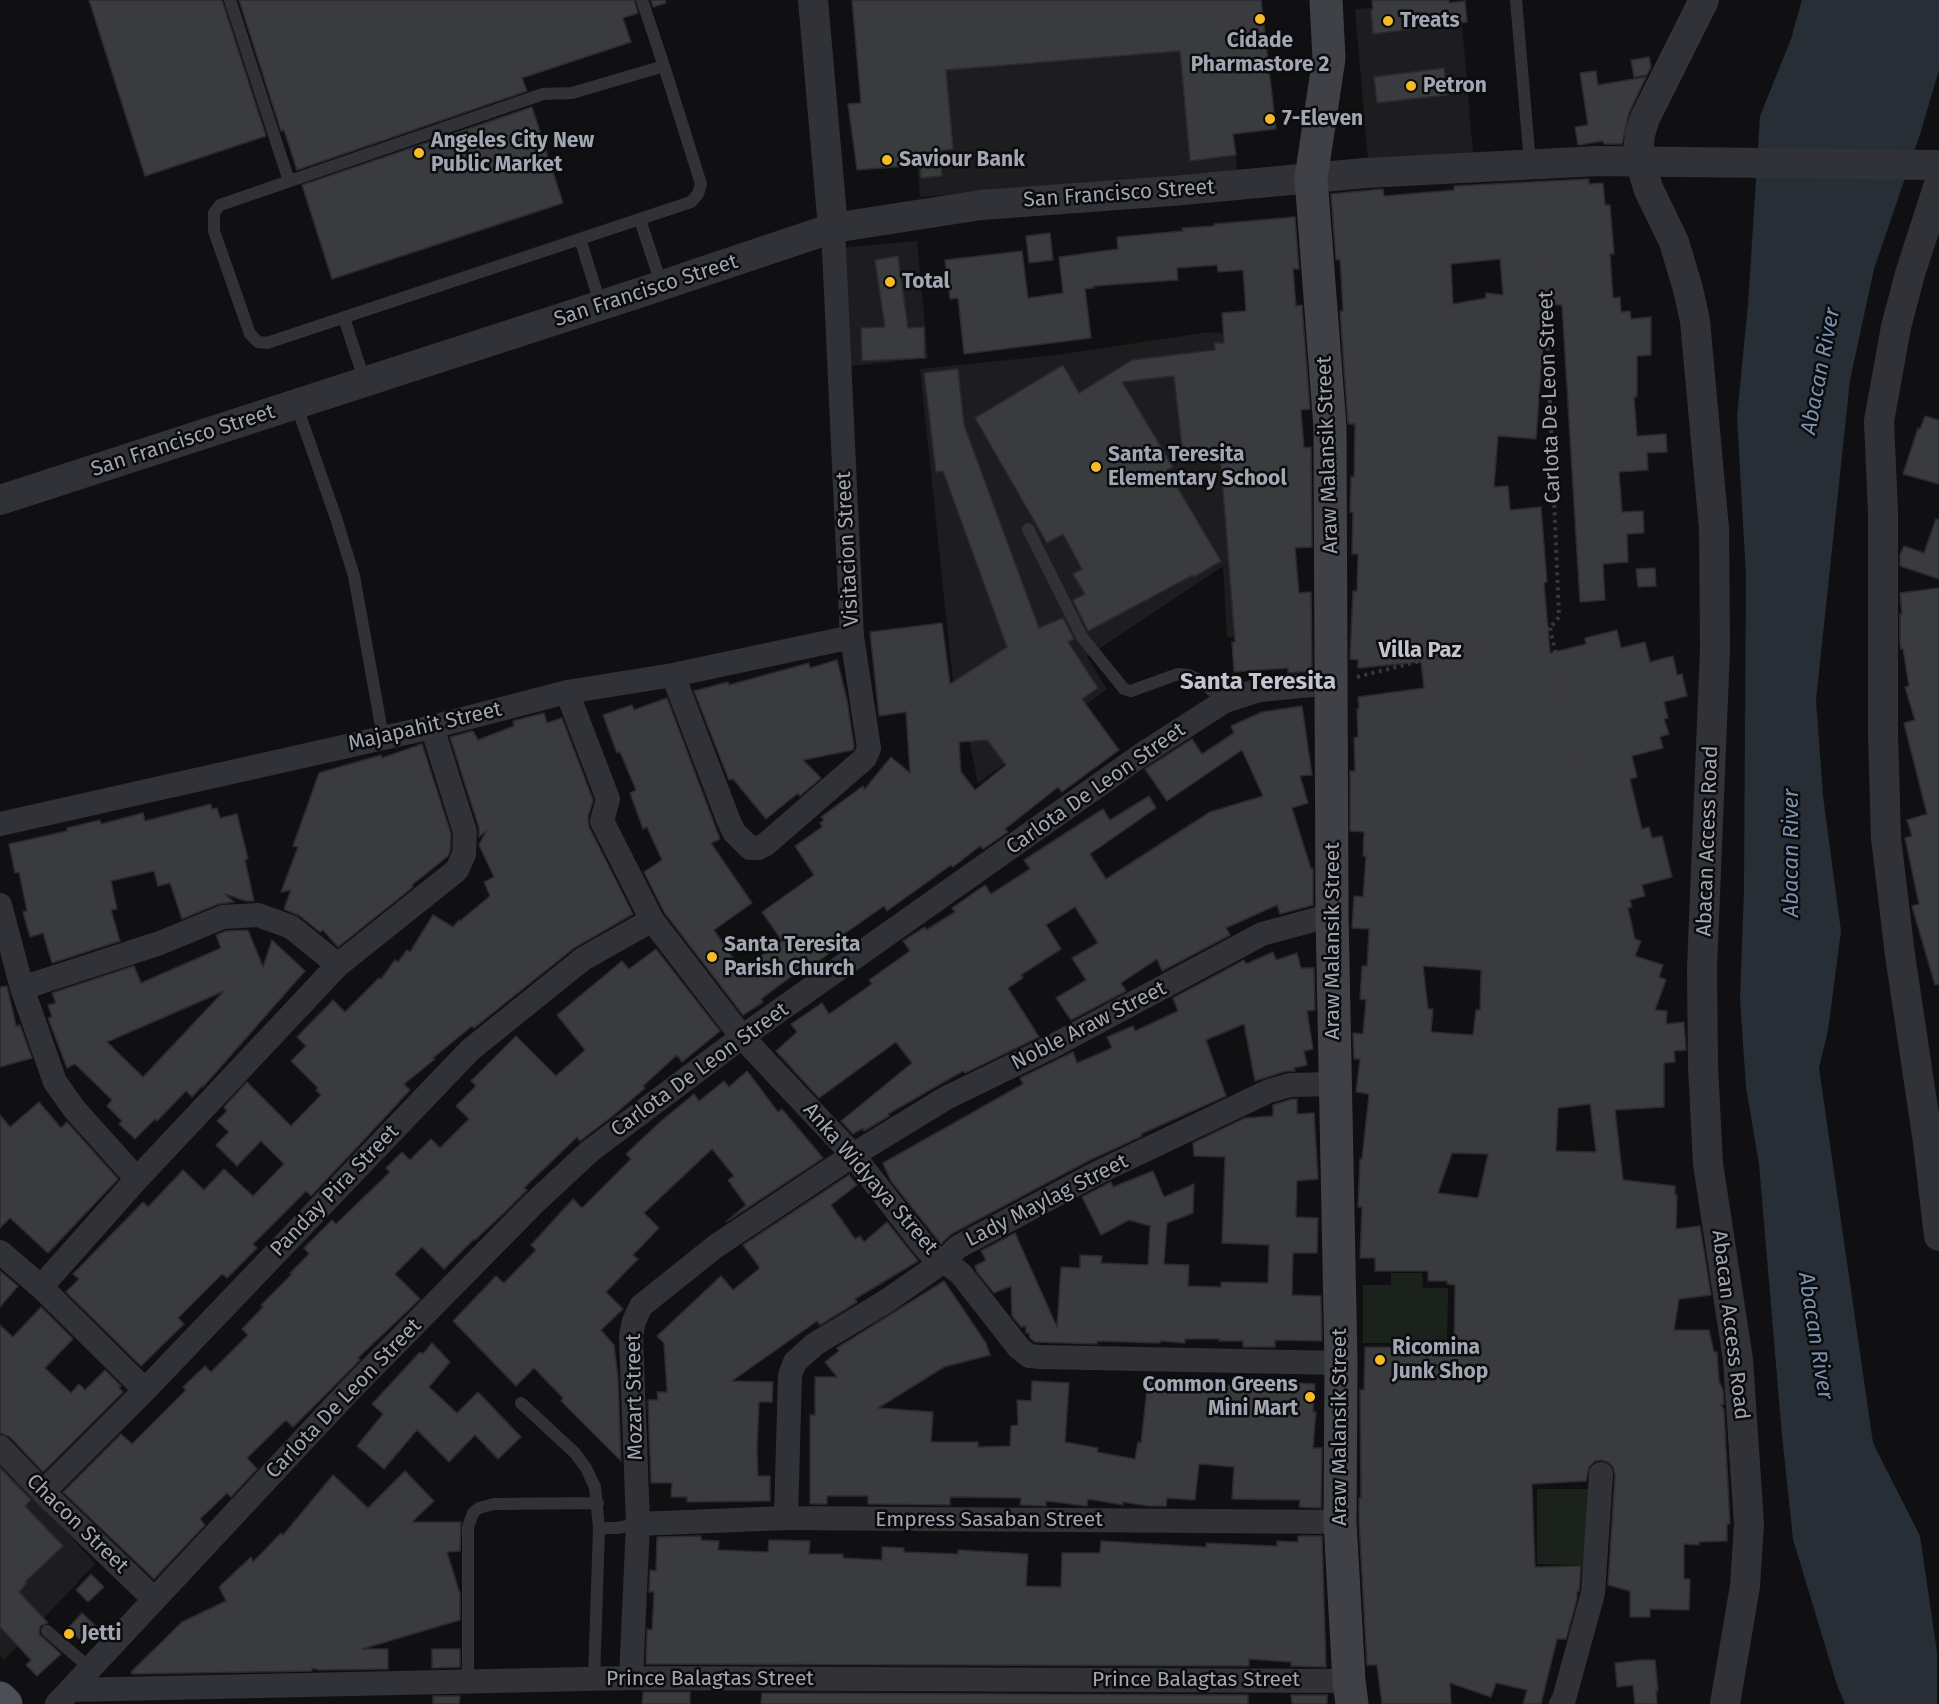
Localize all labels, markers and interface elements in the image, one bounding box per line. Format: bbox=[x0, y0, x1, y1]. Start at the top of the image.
place label: Treats bbox=[1400, 8, 1460, 34]
marker: Cidade Pharmastore 2 bbox=[1253, 12, 1267, 26]
marker: Treats bbox=[1381, 14, 1395, 28]
place label: Cidade Pharmastore 2 bbox=[1191, 28, 1329, 78]
place label: Petron bbox=[1423, 73, 1487, 99]
marker: Petron bbox=[1404, 79, 1418, 93]
place label: 7-Eleven bbox=[1282, 106, 1363, 132]
marker: 7-Eleven bbox=[1263, 112, 1277, 126]
place label: Angeles City New Public Market bbox=[431, 128, 594, 178]
marker: Angeles City New Public Market bbox=[412, 146, 426, 160]
place label: Saviour Bank bbox=[899, 147, 1025, 173]
marker: Saviour Bank bbox=[880, 153, 894, 167]
street label: San Francisco Street bbox=[1023, 175, 1215, 213]
street label: San Francisco Street bbox=[551, 249, 741, 333]
place label: Total bbox=[902, 269, 950, 295]
marker: Total bbox=[883, 275, 897, 289]
street label: Carlota De Leon Street bbox=[1534, 290, 1566, 504]
water label: Abacan River bbox=[1796, 305, 1846, 437]
street label: Araw Malansik Street bbox=[1312, 356, 1344, 554]
street label: San Francisco Street bbox=[88, 399, 278, 483]
place label: Santa Teresita Elementary School bbox=[1108, 442, 1287, 492]
marker: Santa Teresita Elementary School bbox=[1089, 460, 1103, 474]
street label: Visitacion Street bbox=[831, 471, 865, 627]
district label: Villa Paz bbox=[1378, 638, 1462, 664]
district label: Santa Teresita bbox=[1180, 668, 1336, 696]
street label: Majapahit Street bbox=[346, 697, 504, 757]
street label: Carlota De Leon Street bbox=[1002, 718, 1190, 860]
street label: Abacan Access Road bbox=[1692, 745, 1724, 937]
water label: Abacan River bbox=[1779, 789, 1805, 917]
street label: Araw Malansik Street bbox=[1320, 842, 1346, 1040]
place label: Santa Teresita Parish Church bbox=[724, 932, 861, 982]
marker: Santa Teresita Parish Church bbox=[705, 950, 719, 964]
street label: Noble Araw Street bbox=[1007, 976, 1171, 1076]
street label: Carlota De Leon Street bbox=[607, 997, 793, 1143]
street label: Anka Widyaya Street bbox=[797, 1098, 943, 1260]
street label: Panday Pira Street bbox=[266, 1120, 404, 1262]
street label: Lady Maylag Street bbox=[962, 1149, 1132, 1253]
street label: Abacan Access Road bbox=[1706, 1229, 1754, 1421]
water label: Abacan River bbox=[1792, 1271, 1838, 1401]
street label: Carlota De Leon Street bbox=[261, 1314, 427, 1484]
street label: Araw Malansik Street bbox=[1327, 1328, 1353, 1526]
street label: Mozart Street bbox=[621, 1333, 649, 1461]
place label: Ricomina Junk Shop bbox=[1392, 1335, 1488, 1385]
marker: Ricomina Junk Shop bbox=[1373, 1353, 1387, 1367]
place label: Common Greens Mini Mart bbox=[1142, 1372, 1298, 1422]
marker: Common Greens Mini Mart bbox=[1303, 1390, 1317, 1404]
street label: Chacon Street bbox=[21, 1469, 133, 1579]
street label: Empress Sasaban Street bbox=[875, 1507, 1103, 1533]
place label: Jetti bbox=[81, 1621, 121, 1647]
marker: Jetti bbox=[62, 1627, 76, 1641]
street label: Prince Balagtas Street bbox=[606, 1666, 814, 1692]
street label: Prince Balagtas Street bbox=[1092, 1667, 1300, 1693]

